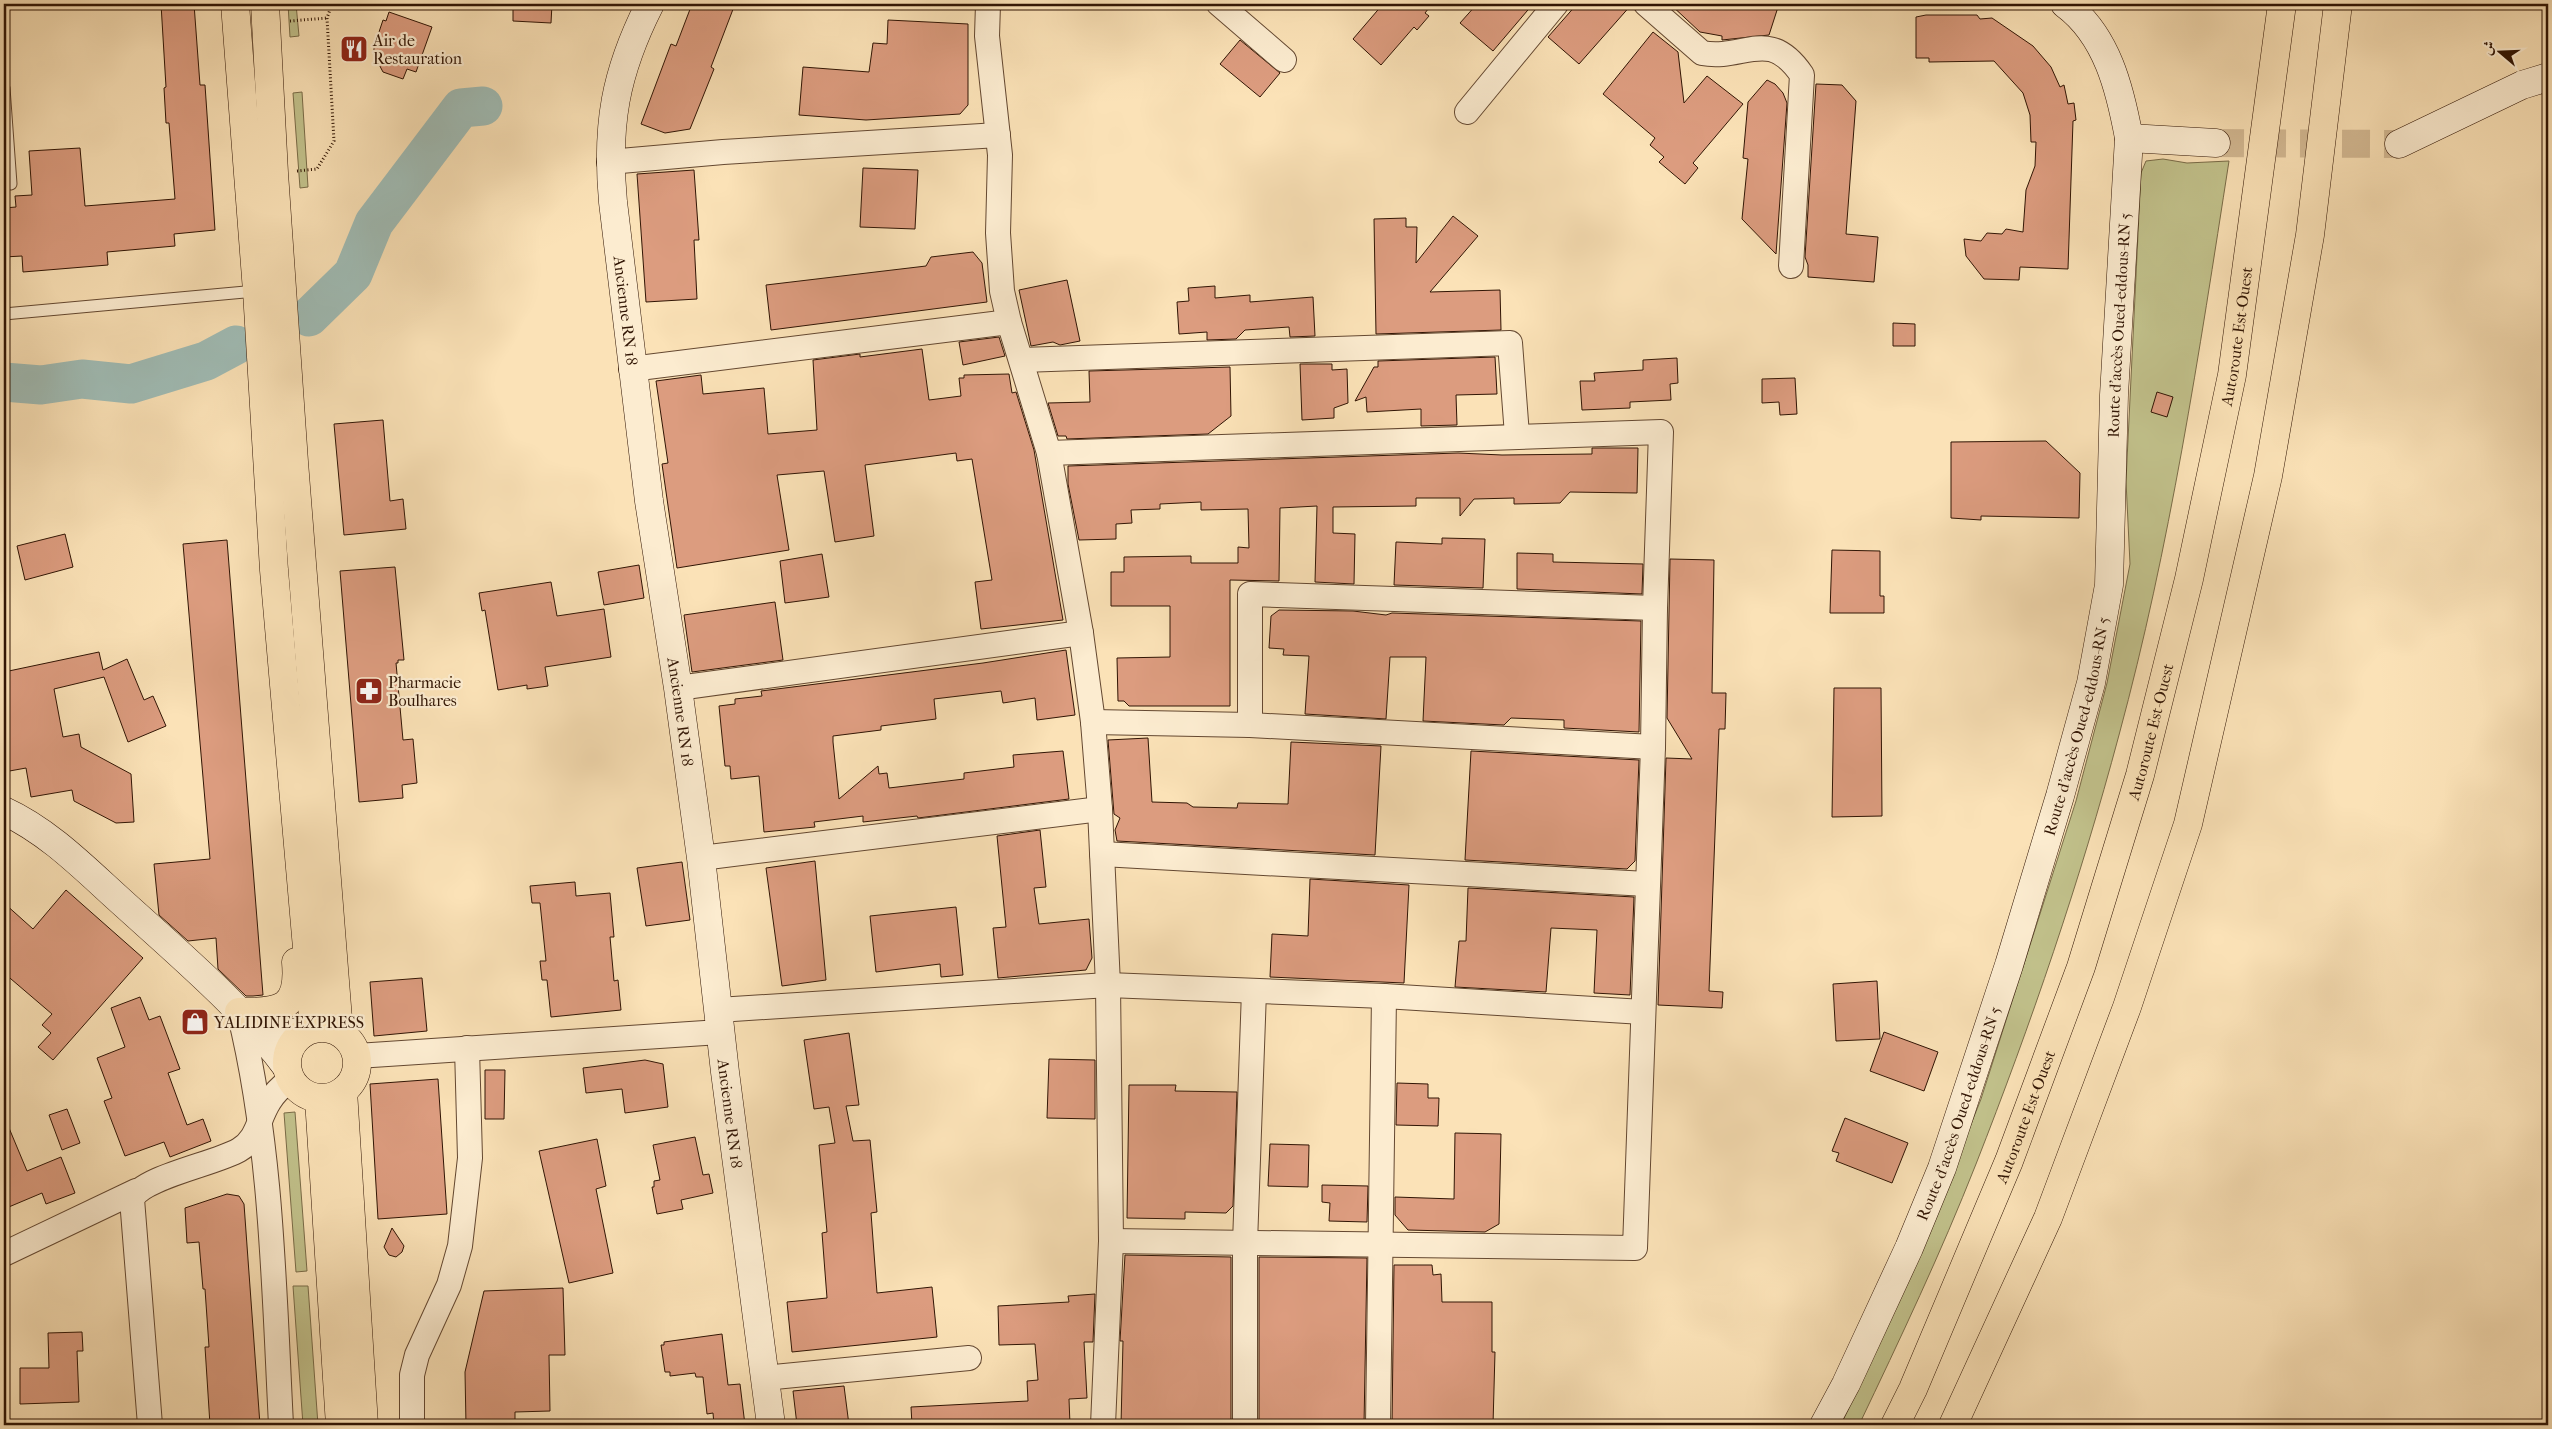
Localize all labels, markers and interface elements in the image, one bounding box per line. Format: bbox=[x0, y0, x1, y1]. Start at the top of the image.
north arrow bbox=[2474, 28, 2524, 78]
place label: Air de Restauration bbox=[372, 31, 463, 68]
restaurant icon: Air de Restauration bbox=[339, 34, 369, 64]
text: ش bbox=[2478, 38, 2499, 57]
street label: Route d'accès Oued-eddous-RN 5 bbox=[2103, 212, 2134, 438]
street label: Ancienne RN 18 bbox=[610, 254, 642, 366]
street label: Autoroute Est-Ouest bbox=[2216, 265, 2256, 408]
street label: Route d'accès Oued-eddous-RN 5 bbox=[2039, 615, 2112, 838]
street label: Ancienne RN 18 bbox=[664, 655, 698, 768]
street label: Autoroute Est-Ouest bbox=[2123, 661, 2177, 803]
place label: Pharmacie Boulhares bbox=[388, 673, 461, 710]
pharmacy icon: Pharmacie Boulhares bbox=[354, 676, 384, 706]
street label: Route d'accès Oued-eddous-RN 5 bbox=[1912, 1004, 2004, 1223]
shop icon: YALIDINE EXPRESS bbox=[180, 1007, 210, 1037]
place label: YALIDINE EXPRESS bbox=[213, 1013, 364, 1032]
street label: Autoroute Est-Ouest bbox=[1991, 1047, 2059, 1187]
street label: Ancienne RN 18 bbox=[714, 1057, 747, 1170]

